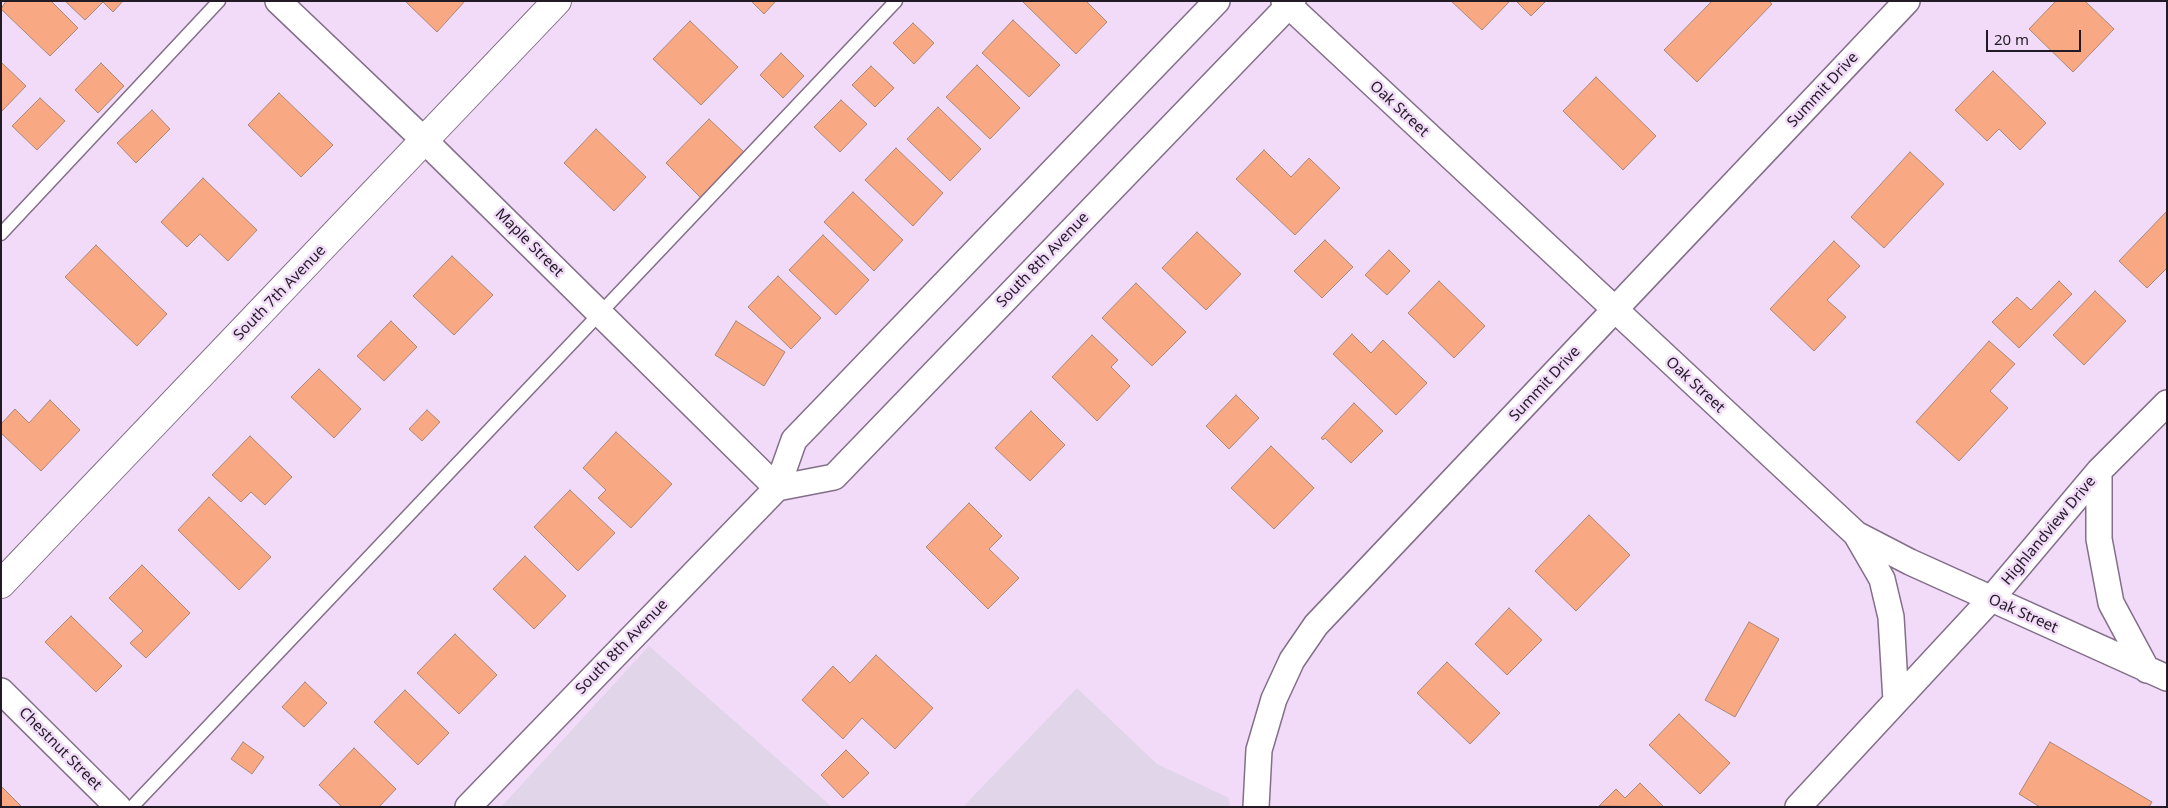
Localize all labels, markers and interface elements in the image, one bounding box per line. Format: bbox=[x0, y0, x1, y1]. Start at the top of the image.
scale bar bbox=[1988, 20, 2083, 52]
text: 20 m bbox=[1994, 29, 2029, 49]
street label: Summit Drive bbox=[1784, 49, 1862, 131]
street label: Oak Street bbox=[1366, 77, 1432, 141]
street label: Maple Street bbox=[491, 205, 567, 281]
street label: South 8th Avenue bbox=[993, 209, 1093, 311]
street label: South 7th Avenue bbox=[230, 242, 330, 344]
street label: Summit Drive bbox=[1506, 343, 1584, 425]
street label: Oak Street bbox=[1662, 353, 1728, 417]
street label: Highlandview Drive bbox=[1998, 473, 2100, 589]
street label: Oak Street bbox=[1986, 591, 2060, 637]
street label: South 8th Avenue bbox=[572, 596, 672, 698]
street label: Chestnut Street bbox=[15, 704, 105, 794]

